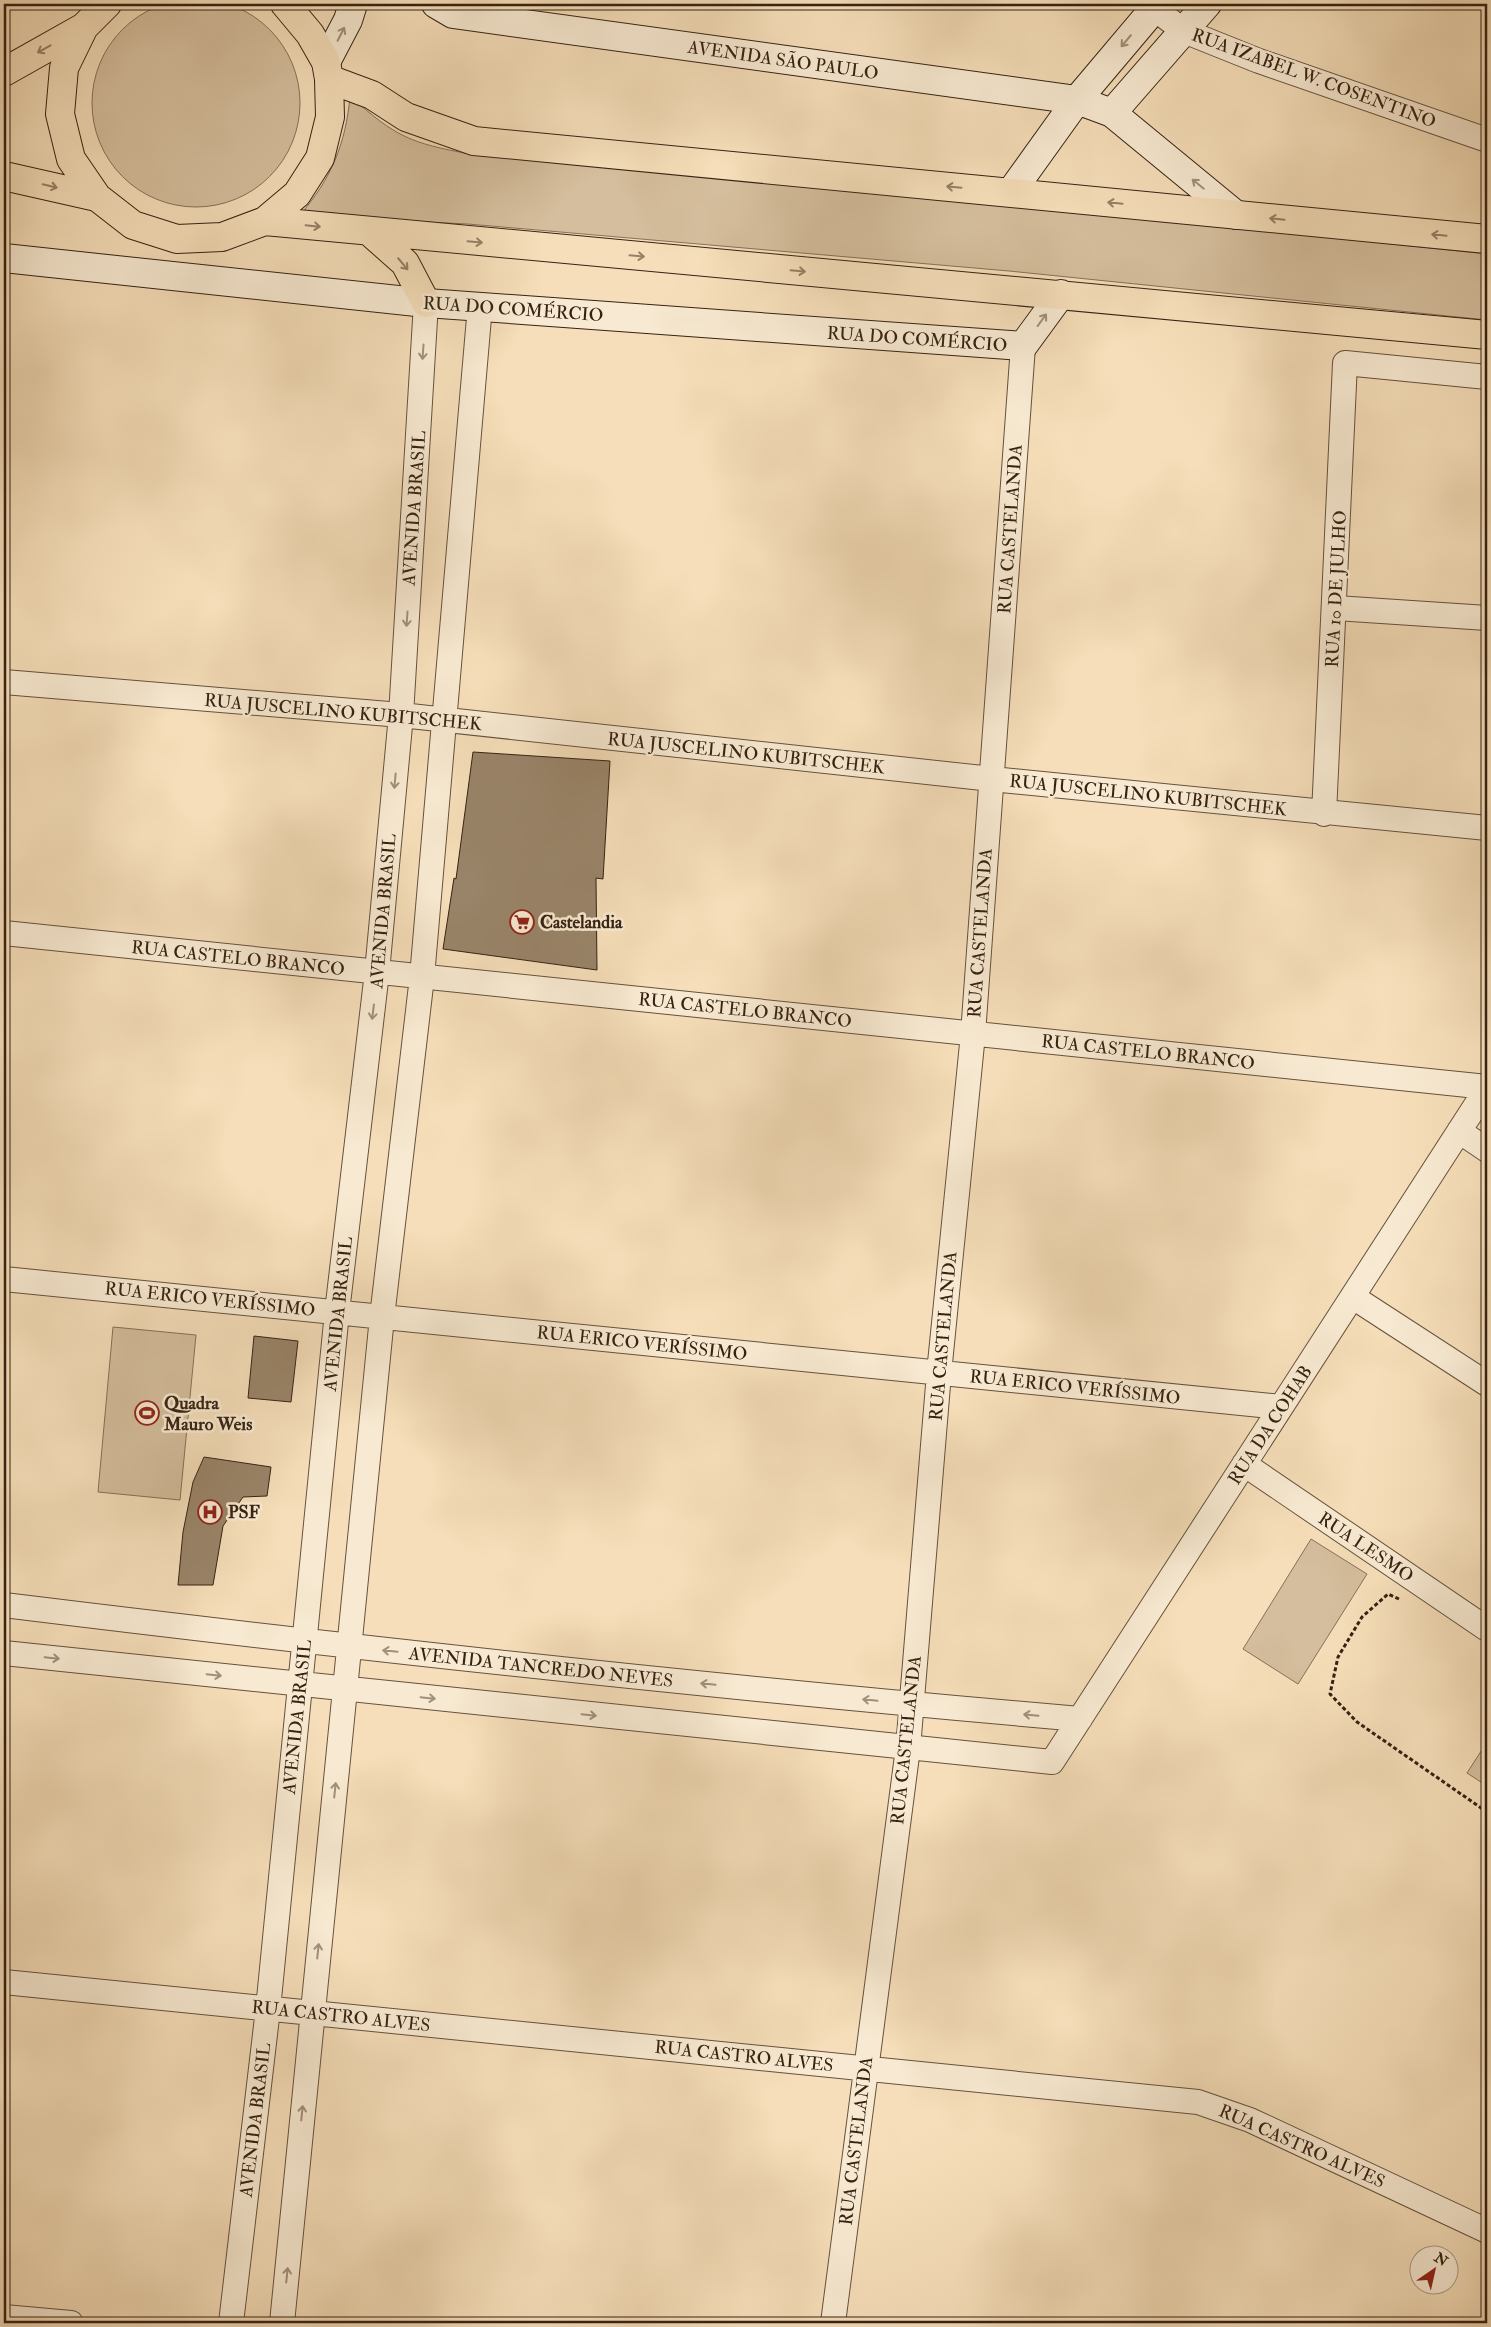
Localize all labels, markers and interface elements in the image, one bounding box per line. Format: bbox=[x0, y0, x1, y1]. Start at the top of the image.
street label: RUA IZABEL W. COSENTINO bbox=[1188, 23, 1439, 133]
one-way arrow bbox=[336, 26, 346, 41]
one-way arrow bbox=[1121, 34, 1132, 47]
street label: AVENIDA SÃO PAULO bbox=[685, 36, 880, 85]
one-way arrow bbox=[37, 45, 52, 55]
one-way arrow bbox=[1192, 179, 1205, 190]
one-way arrow bbox=[42, 182, 58, 191]
one-way arrow bbox=[946, 182, 962, 192]
one-way arrow bbox=[1108, 198, 1124, 208]
one-way arrow bbox=[1269, 214, 1285, 224]
one-way arrow bbox=[305, 221, 321, 231]
one-way arrow bbox=[1431, 230, 1447, 240]
one-way arrow bbox=[466, 237, 482, 247]
one-way arrow bbox=[628, 252, 644, 261]
one-way arrow bbox=[398, 257, 409, 270]
one-way arrow bbox=[790, 266, 806, 276]
street label: RUA DO COMÉRCIO bbox=[422, 292, 604, 327]
one-way arrow bbox=[1037, 313, 1047, 327]
street label: RUA DO COMÉRCIO bbox=[826, 322, 1008, 357]
one-way arrow bbox=[419, 343, 428, 359]
street label: AVENIDA BRASIL bbox=[398, 430, 431, 587]
street label: RUA CASTELANDA bbox=[993, 443, 1028, 615]
street label: RUA 10 DE JULHO bbox=[1321, 510, 1352, 668]
one-way arrow bbox=[402, 610, 411, 626]
street label: RUA JUSCELINO KUBITSCHEK bbox=[203, 689, 483, 736]
street label: RUA JUSCELINO KUBITSCHEK bbox=[606, 727, 886, 780]
street label: RUA JUSCELINO KUBITSCHEK bbox=[1008, 769, 1288, 822]
one-way arrow bbox=[390, 772, 399, 788]
street label: AVENIDA BRASIL bbox=[365, 833, 402, 990]
street label: RUA CASTELANDA bbox=[963, 847, 998, 1019]
supermarket icon: Castelandia bbox=[509, 909, 535, 935]
place label: Castelandia bbox=[540, 911, 623, 934]
street label: RUA CASTELO BRANCO bbox=[130, 936, 346, 981]
street label: RUA CASTELO BRANCO bbox=[637, 988, 853, 1033]
one-way arrow bbox=[368, 1004, 378, 1020]
street label: RUA CASTELO BRANCO bbox=[1040, 1030, 1256, 1075]
street label: AVENIDA BRASIL bbox=[319, 1236, 358, 1393]
street label: RUA CASTELANDA bbox=[925, 1250, 962, 1422]
street label: RUA ERICO VERÍSSIMO bbox=[103, 1277, 316, 1322]
street label: RUA ERICO VERÍSSIMO bbox=[535, 1321, 748, 1366]
street label: RUA DA COHAB bbox=[1223, 1361, 1318, 1489]
street label: RUA ERICO VERÍSSIMO bbox=[968, 1365, 1181, 1410]
place label: Quadra Mauro Weis bbox=[163, 1392, 252, 1436]
sports icon: Quadra Mauro Weis bbox=[134, 1400, 160, 1426]
hospital icon: PSF bbox=[197, 1499, 223, 1525]
place label: PSF bbox=[228, 1501, 261, 1524]
street label: RUA LESMO bbox=[1314, 1507, 1418, 1588]
street label: AVENIDA BRASIL bbox=[278, 1639, 317, 1796]
street label: AVENIDA TANCREDO NEVES bbox=[407, 1642, 674, 1693]
one-way arrow bbox=[382, 1646, 398, 1656]
one-way arrow bbox=[44, 1653, 60, 1663]
street label: RUA CASTELANDA bbox=[886, 1654, 927, 1826]
one-way arrow bbox=[205, 1670, 221, 1680]
one-way arrow bbox=[700, 1679, 716, 1689]
one-way arrow bbox=[419, 1693, 435, 1703]
one-way arrow bbox=[862, 1696, 878, 1705]
one-way arrow bbox=[581, 1710, 597, 1720]
one-way arrow bbox=[1024, 1710, 1040, 1720]
one-way arrow bbox=[330, 1782, 339, 1798]
one-way arrow bbox=[313, 1944, 323, 1960]
street label: RUA CASTRO ALVES bbox=[250, 1996, 432, 2037]
street label: RUA CASTRO ALVES bbox=[653, 2036, 835, 2077]
street label: AVENIDA BRASIL bbox=[234, 2042, 276, 2200]
street label: RUA CASTELANDA bbox=[835, 2055, 878, 2227]
street label: RUA CASTRO ALVES bbox=[1215, 2099, 1389, 2194]
one-way arrow bbox=[298, 2105, 307, 2121]
north arrow bbox=[1408, 2244, 1458, 2294]
text: N bbox=[1430, 2249, 1451, 2270]
one-way arrow bbox=[282, 2267, 292, 2283]

